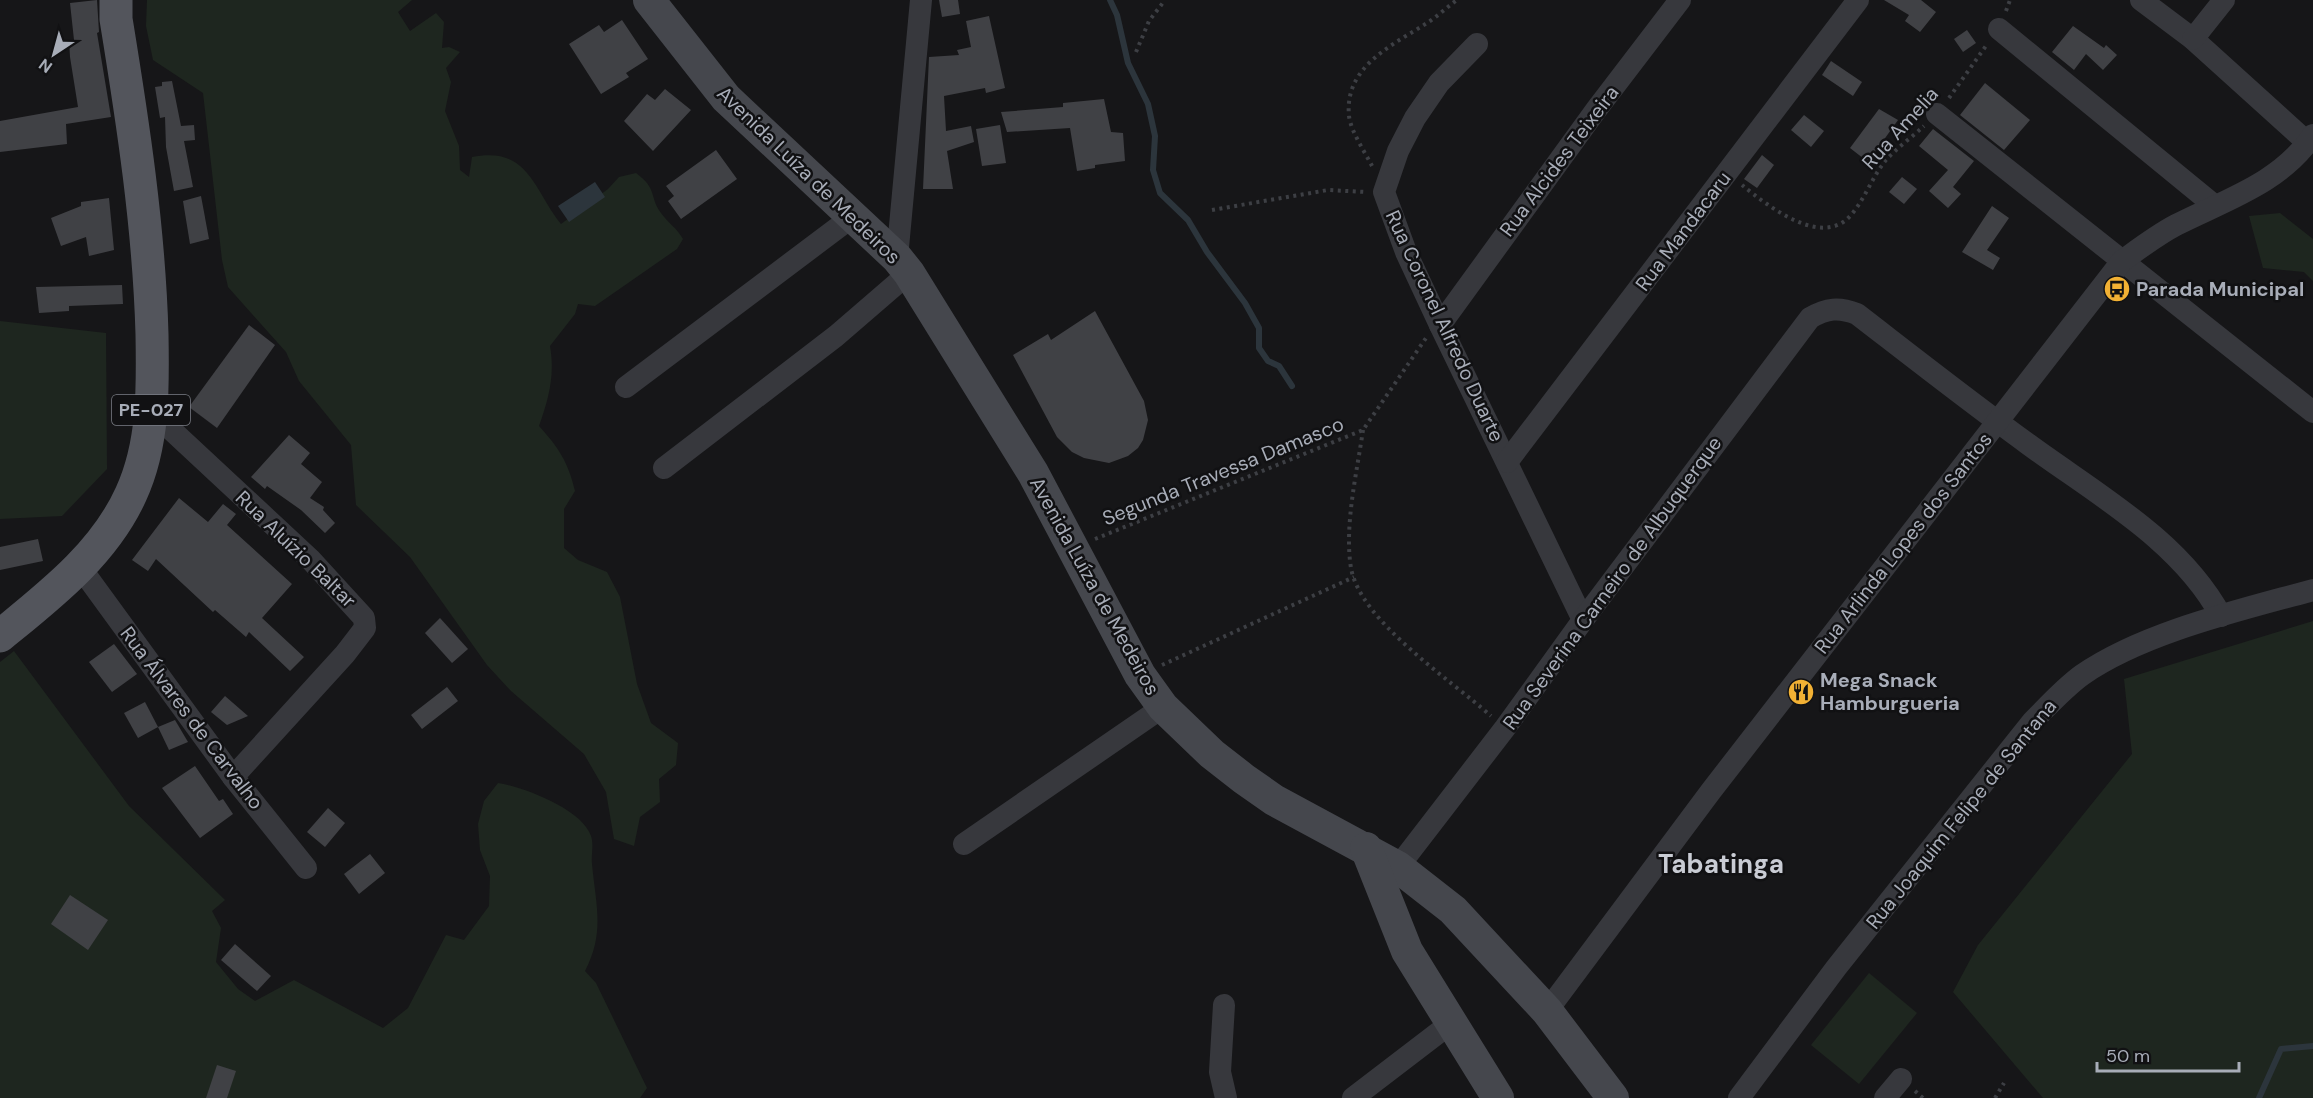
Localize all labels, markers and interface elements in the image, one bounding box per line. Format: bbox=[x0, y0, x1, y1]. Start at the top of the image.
north arrow bbox=[24, 24, 84, 84]
text: N bbox=[35, 54, 56, 78]
street label: Avenida Luíza de Medeiros bbox=[712, 80, 906, 270]
street label: Rua Alcides Teixeira bbox=[1494, 80, 1624, 242]
street label: Rua Amelia bbox=[1856, 81, 1944, 175]
street label: Rua Mandacaru bbox=[1629, 166, 1737, 296]
street label: Rua Coronel Alfredo Duarte bbox=[1380, 206, 1510, 446]
bus stop icon: Parada Municipal bbox=[2102, 274, 2132, 304]
place label: Parada Municipal bbox=[2136, 276, 2304, 302]
road number: PE-027 bbox=[112, 395, 190, 425]
street label: Segunda Travessa Damasco bbox=[1098, 411, 1348, 531]
street label: Rua Arlinda Lopes dos Santos bbox=[1808, 427, 1998, 659]
street label: Rua Severina Carneiro de Albuquerque bbox=[1497, 431, 1727, 735]
street label: Avenida Luíza de Medeiros bbox=[1024, 472, 1166, 700]
street label: Rua Aluízio Baltar bbox=[230, 485, 362, 613]
street label: Rua Álvares de Carvalho bbox=[115, 621, 269, 815]
place label: Mega Snack Hamburgueria bbox=[1820, 667, 1960, 716]
restaurant icon: Mega Snack Hamburgueria bbox=[1786, 677, 1816, 707]
street label: Rua Joaquim Felipe de Santana bbox=[1860, 694, 2062, 934]
district label: Tabatinga bbox=[1658, 847, 1784, 881]
scale bar bbox=[2097, 1035, 2240, 1073]
text: 50 m bbox=[2106, 1044, 2150, 1068]

